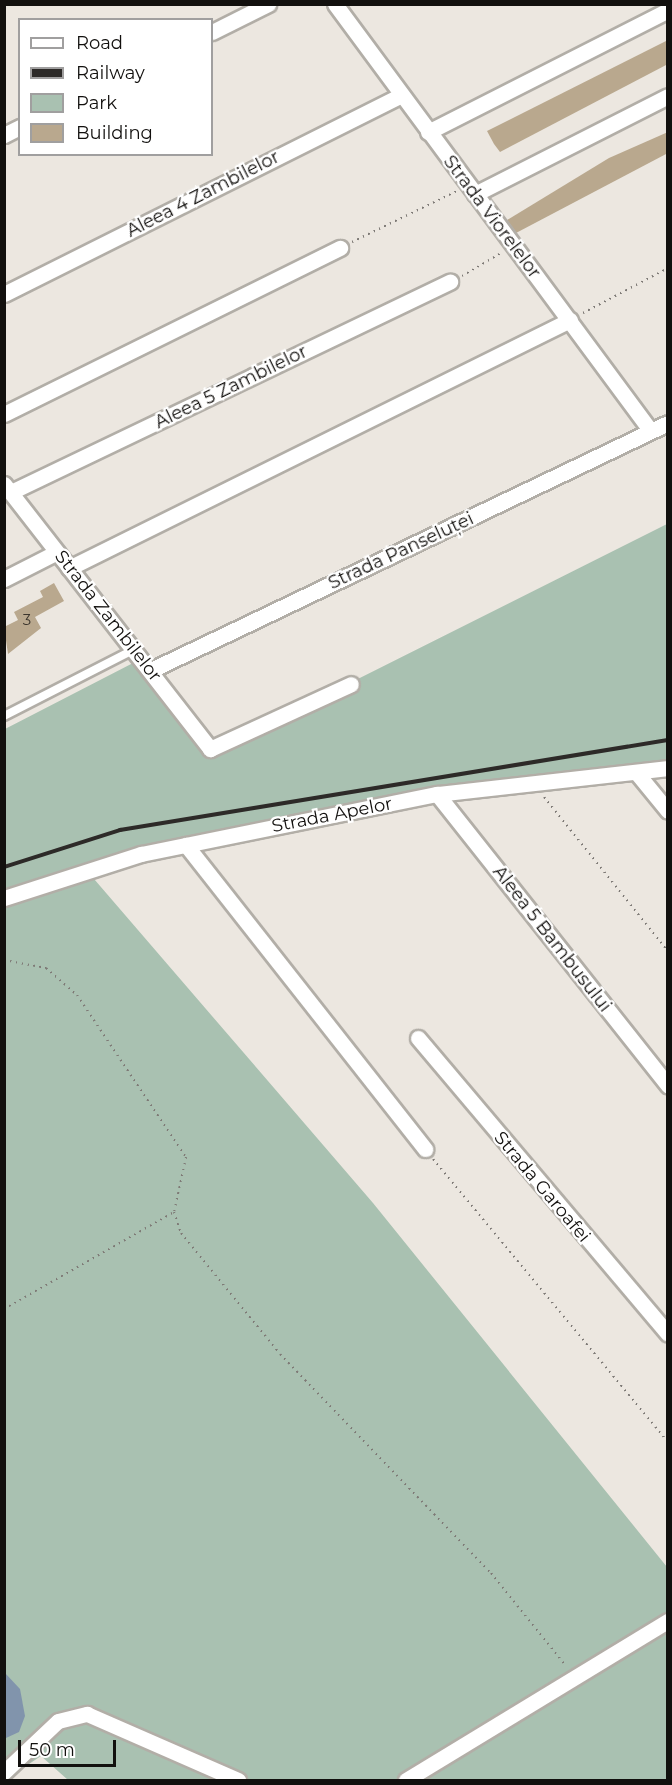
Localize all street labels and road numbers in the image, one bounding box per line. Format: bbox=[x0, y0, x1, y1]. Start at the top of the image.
street label: Aleea 4 Zambilelor bbox=[123, 146, 283, 242]
street label: Strada Viorelelor bbox=[439, 151, 545, 283]
street label: Aleea 5 Zambilelor bbox=[151, 341, 311, 433]
street label: Strada Panseluței bbox=[325, 508, 477, 594]
street label: Strada Zambilelor bbox=[50, 546, 166, 686]
street label: Strada Apelor bbox=[270, 793, 394, 837]
street label: Aleea 5 Bambusului bbox=[488, 862, 616, 1016]
street label: Strada Garoafei bbox=[489, 1127, 595, 1247]

